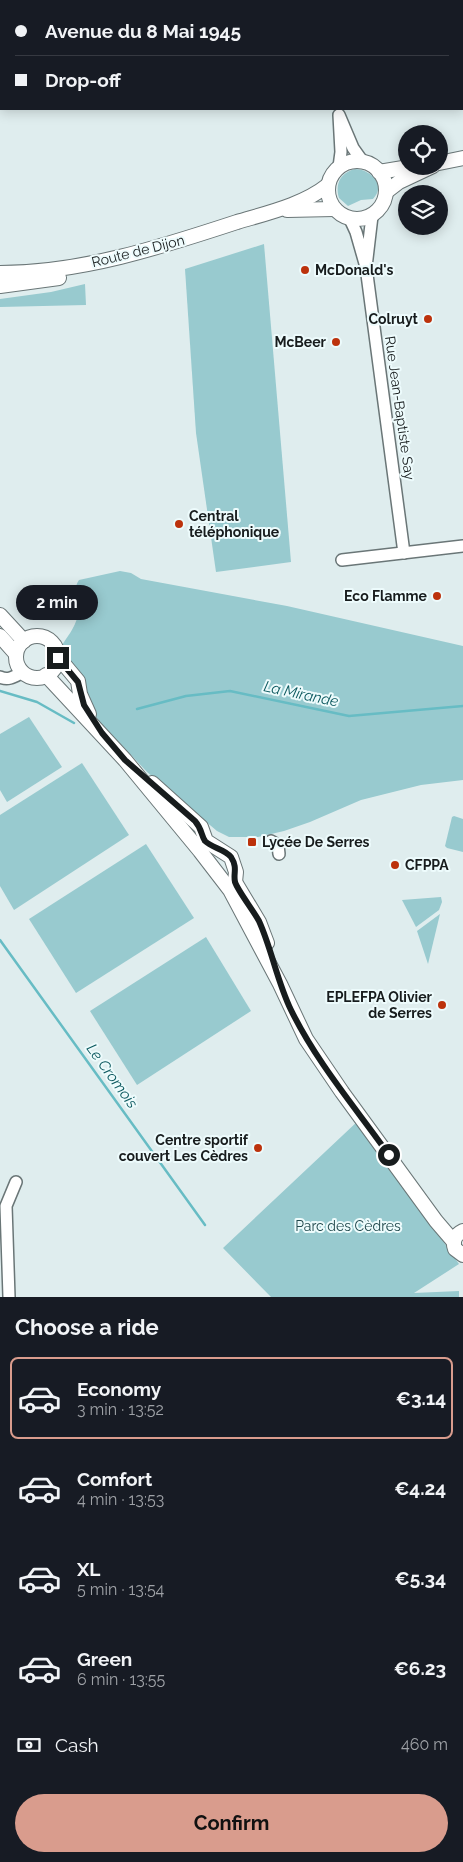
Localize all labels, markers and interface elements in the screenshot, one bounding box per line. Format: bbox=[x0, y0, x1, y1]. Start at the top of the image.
text: Avenue du 8 Mai 1945 bbox=[45, 20, 241, 42]
text: Drop-off bbox=[45, 69, 121, 91]
map controls bbox=[398, 125, 448, 235]
button: locate bbox=[398, 125, 448, 175]
button: layers bbox=[398, 185, 448, 235]
street label: Route de Dijon bbox=[90, 232, 186, 270]
place label: McDonald's bbox=[315, 262, 394, 278]
marker: McDonald's bbox=[299, 264, 311, 276]
place label: Colruyt bbox=[368, 311, 419, 327]
marker: Colruyt bbox=[422, 313, 434, 325]
place label: McBeer bbox=[274, 334, 327, 350]
street label: Rue Jean-Baptiste Say bbox=[382, 335, 418, 481]
marker: McBeer bbox=[330, 336, 342, 348]
place label: Central téléphonique bbox=[189, 508, 280, 540]
marker: Central téléphonique bbox=[173, 518, 185, 530]
callout: 2 min bbox=[17, 586, 99, 620]
place label: Eco Flamme bbox=[344, 588, 428, 604]
marker: Eco Flamme bbox=[431, 590, 443, 602]
text: 2 min bbox=[36, 593, 78, 612]
route end bbox=[47, 647, 69, 669]
water label: La Mirande bbox=[262, 677, 340, 711]
place label: Lycée De Serres bbox=[262, 834, 370, 850]
marker: Lycée De Serres bbox=[246, 836, 258, 848]
place label: CFPPA bbox=[405, 857, 449, 873]
marker: CFPPA bbox=[389, 859, 401, 871]
place label: EPLEFPA Olivier de Serres bbox=[326, 989, 433, 1021]
marker: EPLEFPA Olivier de Serres bbox=[436, 999, 448, 1011]
water label: Le Cromois bbox=[83, 1040, 141, 1112]
place label: Centre sportif couvert Les Cèdres bbox=[119, 1132, 249, 1164]
marker: Centre sportif couvert Les Cèdres bbox=[252, 1142, 264, 1154]
route start bbox=[378, 1144, 400, 1166]
park label: Parc des Cèdres bbox=[295, 1218, 401, 1234]
text: Choose a ride bbox=[15, 1314, 159, 1340]
icon: car bbox=[17, 1376, 62, 1421]
text: Economy bbox=[77, 1378, 161, 1400]
text: €3.14 bbox=[396, 1387, 446, 1409]
text: 3 min · 13:52 bbox=[77, 1400, 164, 1419]
icon: car bbox=[17, 1466, 62, 1511]
text: Comfort bbox=[77, 1468, 152, 1490]
text: €4.24 bbox=[394, 1477, 446, 1499]
text: 4 min · 13:53 bbox=[77, 1490, 164, 1509]
icon: car bbox=[17, 1556, 62, 1601]
text: XL bbox=[77, 1558, 100, 1580]
text: €5.34 bbox=[395, 1567, 446, 1589]
text: 5 min · 13:54 bbox=[77, 1580, 164, 1599]
icon: car bbox=[17, 1646, 62, 1691]
text: Green bbox=[77, 1648, 132, 1670]
text: €6.23 bbox=[394, 1657, 446, 1679]
text: 6 min · 13:55 bbox=[77, 1670, 165, 1689]
icon: cash bbox=[15, 1731, 43, 1759]
text: Cash bbox=[55, 1734, 99, 1756]
text: 460 m bbox=[401, 1735, 448, 1754]
button: Confirm bbox=[15, 1794, 448, 1852]

